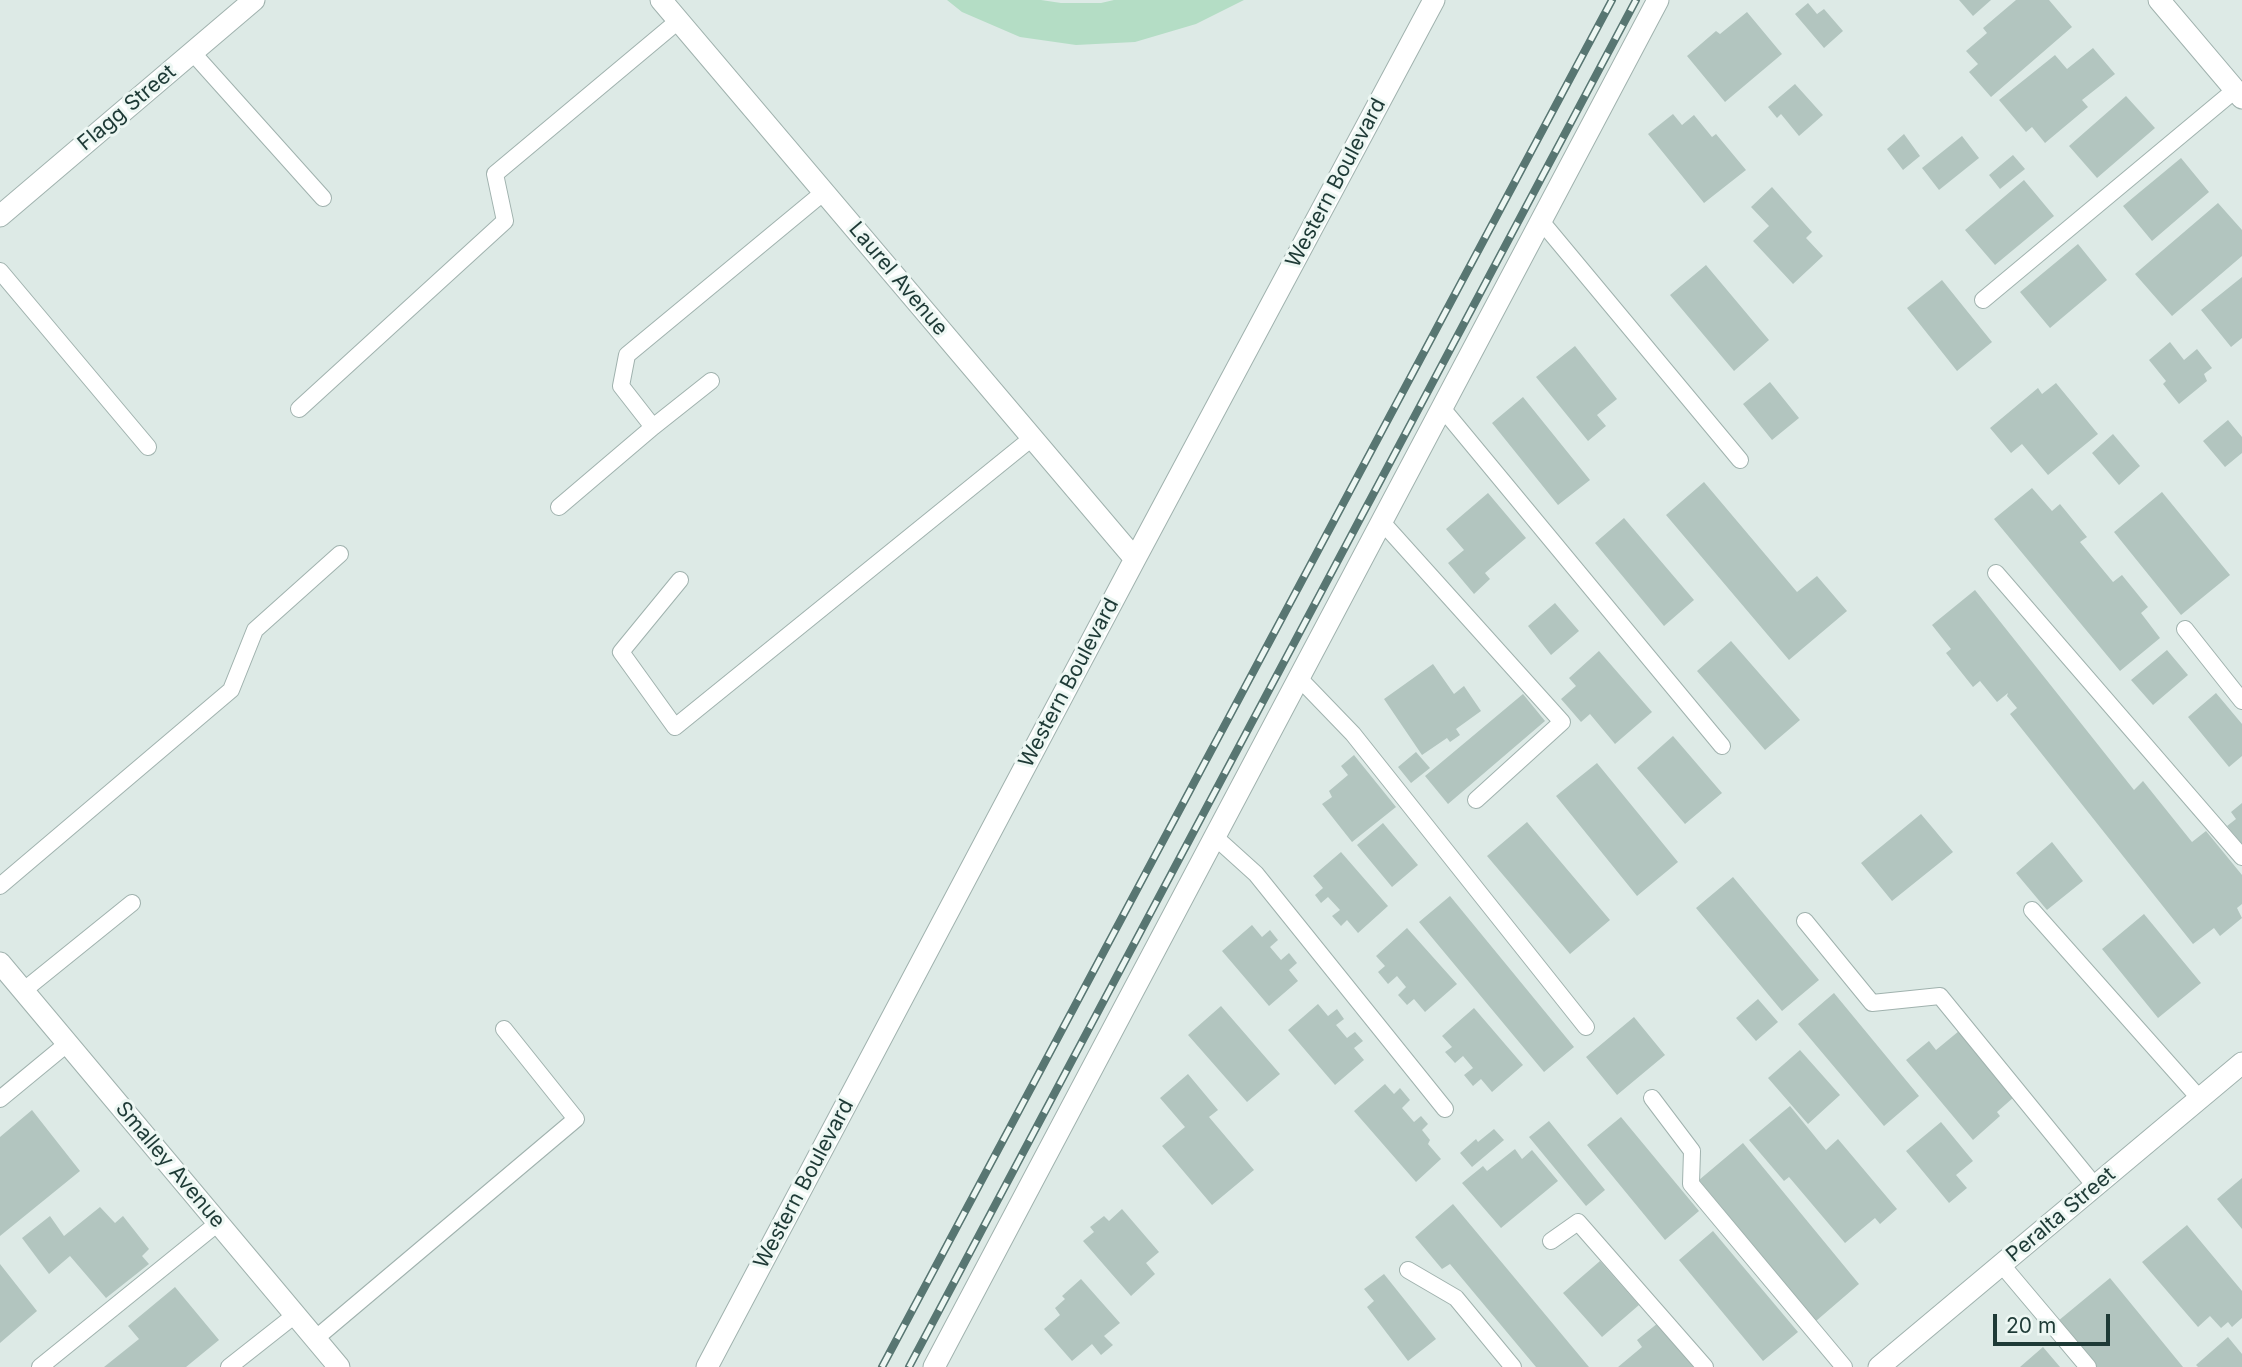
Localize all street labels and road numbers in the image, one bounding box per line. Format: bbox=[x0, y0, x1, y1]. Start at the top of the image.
street label: Flagg Street bbox=[73, 60, 181, 156]
street label: Western Boulevard bbox=[1281, 94, 1391, 272]
street label: Laurel Avenue bbox=[843, 217, 953, 341]
street label: Western Boulevard bbox=[1014, 594, 1124, 772]
street label: Western Boulevard bbox=[749, 1095, 859, 1273]
street label: Smalley Avenue bbox=[110, 1097, 230, 1233]
street label: Peralta Street bbox=[2001, 1162, 2121, 1268]

